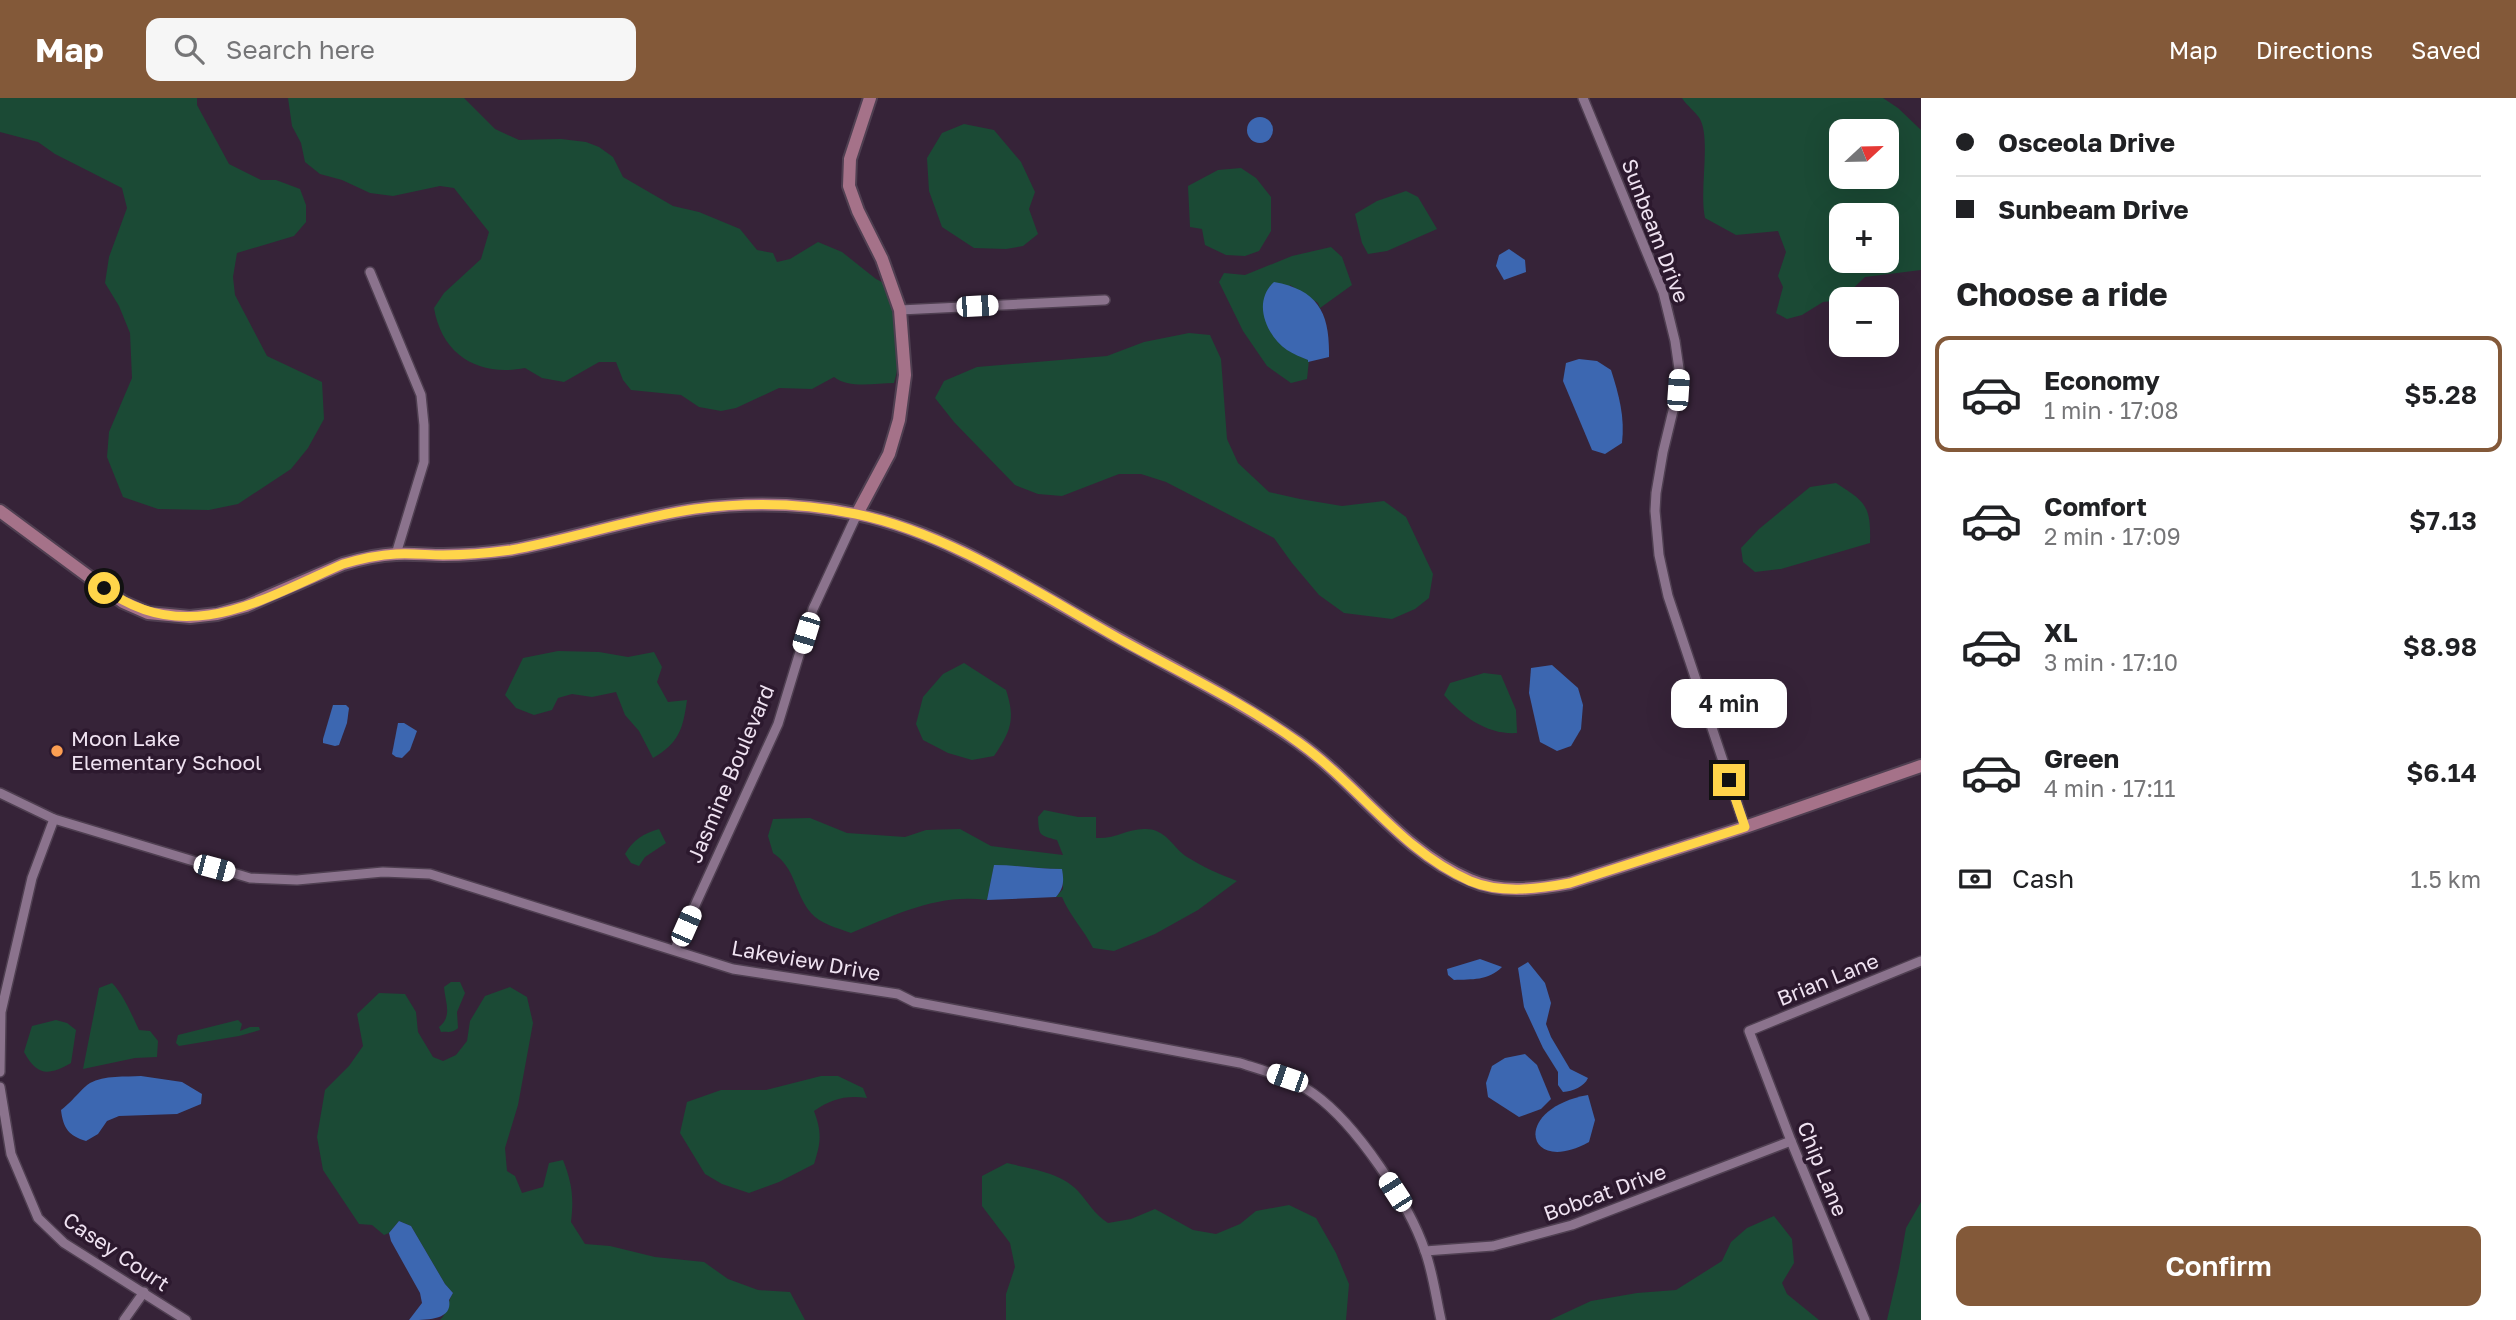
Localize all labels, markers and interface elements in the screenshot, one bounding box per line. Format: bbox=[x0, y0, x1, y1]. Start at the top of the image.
search box bbox=[146, 18, 636, 81]
text: Map bbox=[35, 30, 104, 69]
icon: search bbox=[170, 30, 208, 68]
text: Search here bbox=[226, 34, 375, 65]
text: Map bbox=[2169, 35, 2218, 64]
text: Directions bbox=[2256, 35, 2373, 64]
text: Saved bbox=[2411, 35, 2481, 64]
north arrow bbox=[1829, 119, 1899, 189]
map controls bbox=[1829, 119, 1899, 357]
text: Osceola Drive bbox=[1998, 127, 2175, 158]
street label: Sunbeam Drive bbox=[1617, 155, 1695, 306]
text: Sunbeam Drive bbox=[1998, 194, 2189, 225]
button: + bbox=[1829, 203, 1899, 273]
text: Choose a ride bbox=[1956, 275, 2168, 313]
button: − bbox=[1829, 287, 1899, 357]
car bbox=[956, 294, 999, 318]
icon: car bbox=[1960, 363, 2023, 426]
text: Economy bbox=[2044, 365, 2160, 396]
car bbox=[1667, 368, 1690, 412]
text: $5.28 bbox=[2404, 379, 2477, 410]
text: 1 min · 17:08 bbox=[2044, 396, 2179, 424]
icon: car bbox=[1960, 489, 2023, 552]
text: Comfort bbox=[2044, 491, 2147, 522]
text: $7.13 bbox=[2409, 505, 2477, 536]
text: 2 min · 17:09 bbox=[2044, 522, 2181, 550]
route start bbox=[88, 572, 120, 604]
car bbox=[790, 610, 823, 656]
icon: car bbox=[1960, 615, 2023, 678]
text: XL bbox=[2044, 617, 2078, 648]
text: $8.98 bbox=[2403, 631, 2477, 662]
text: 3 min · 17:10 bbox=[2044, 648, 2178, 676]
callout: 4 min bbox=[1671, 678, 1787, 728]
street label: Jasmine Boulevard bbox=[681, 681, 779, 866]
text: 4 min bbox=[1699, 689, 1759, 717]
place label: Moon Lake Elementary School bbox=[71, 725, 262, 775]
icon: car bbox=[1960, 741, 2023, 804]
marker: Moon Lake Elementary School bbox=[49, 743, 65, 759]
text: Green bbox=[2044, 743, 2119, 774]
text: $6.14 bbox=[2406, 757, 2477, 788]
route end bbox=[1713, 764, 1745, 796]
text: 4 min · 17:11 bbox=[2044, 774, 2175, 802]
car bbox=[191, 852, 238, 884]
icon: cash bbox=[1956, 860, 1994, 898]
text: Cash bbox=[2012, 863, 2074, 894]
text: 1.5 km bbox=[2411, 865, 2481, 893]
car bbox=[668, 903, 705, 949]
street label: Lakeview Drive bbox=[730, 934, 883, 986]
street label: Brian Lane bbox=[1773, 947, 1882, 1011]
car bbox=[1264, 1061, 1311, 1095]
street label: Chip Lane bbox=[1792, 1117, 1854, 1220]
street label: Bobcat Drive bbox=[1540, 1158, 1669, 1226]
car bbox=[1375, 1169, 1416, 1215]
street label: Casey Court bbox=[58, 1206, 175, 1296]
button: Confirm bbox=[1956, 1226, 2481, 1306]

